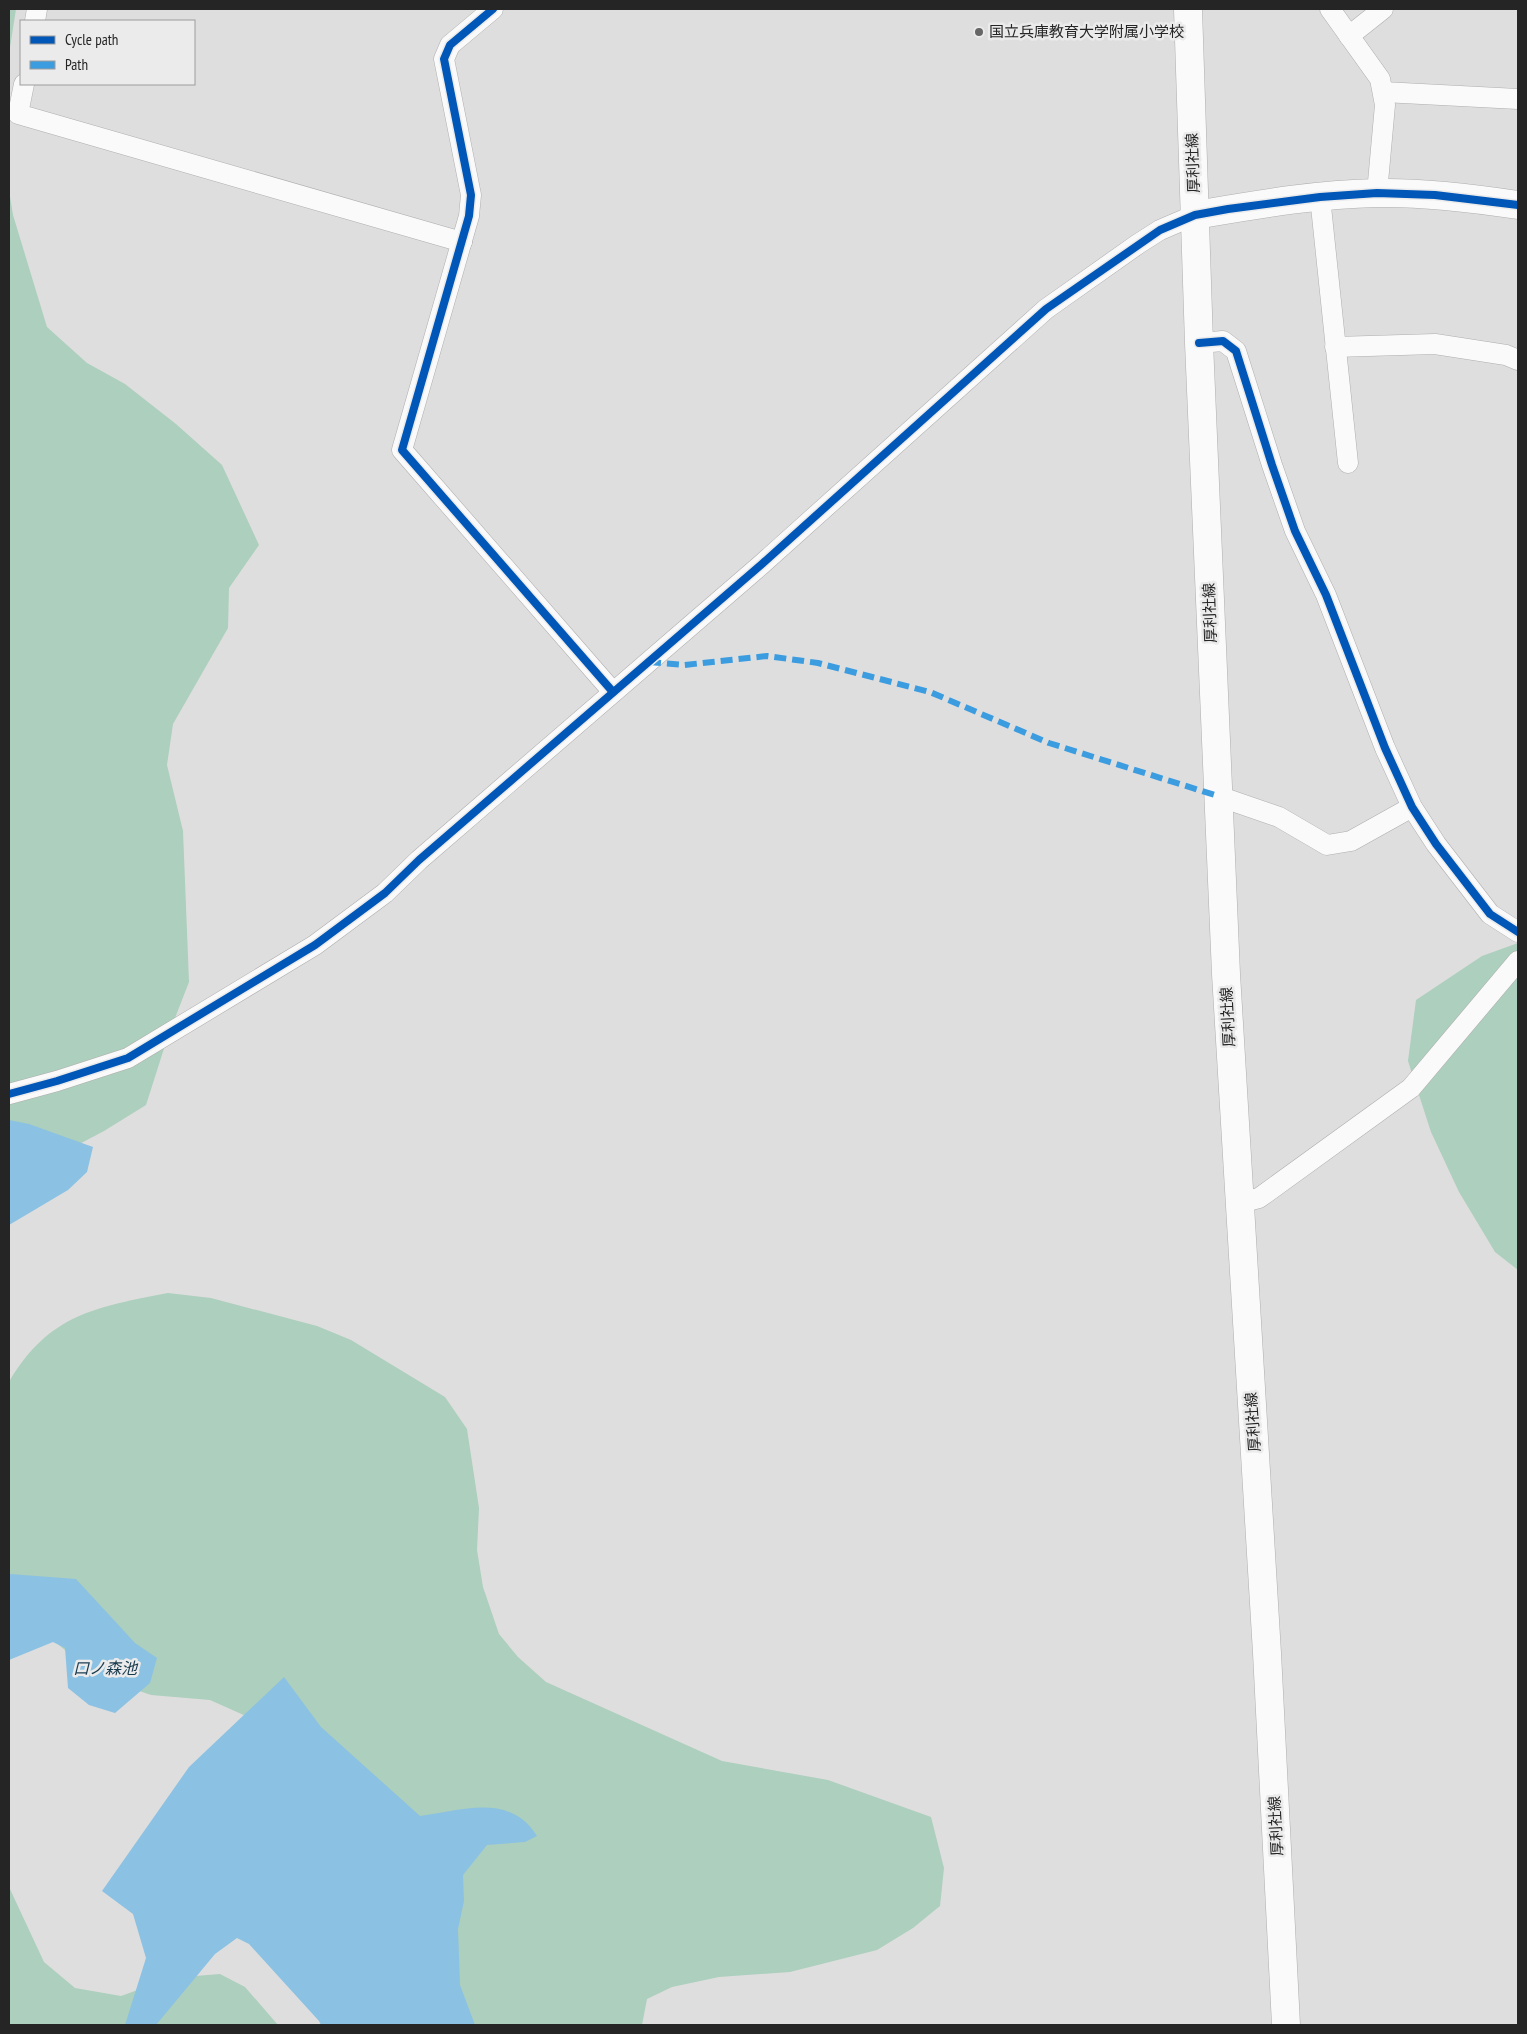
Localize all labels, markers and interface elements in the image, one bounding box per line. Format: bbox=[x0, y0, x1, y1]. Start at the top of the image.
legend bbox=[20, 20, 195, 85]
place label: 国立兵庫教育大学附属小学校 bbox=[989, 22, 1184, 41]
marker: 国立兵庫教育大学附属小学校 bbox=[973, 26, 985, 38]
text: Cycle path bbox=[65, 30, 118, 49]
text: Path bbox=[65, 55, 88, 74]
street label: 厚利社線 bbox=[1182, 133, 1203, 193]
street label: 厚利社線 bbox=[1199, 583, 1220, 643]
street label: 厚利社線 bbox=[1216, 987, 1239, 1047]
street label: 厚利社線 bbox=[1241, 1391, 1264, 1453]
water label: 口ノ森池 bbox=[73, 1658, 139, 1678]
street label: 厚利社線 bbox=[1264, 1796, 1287, 1856]

